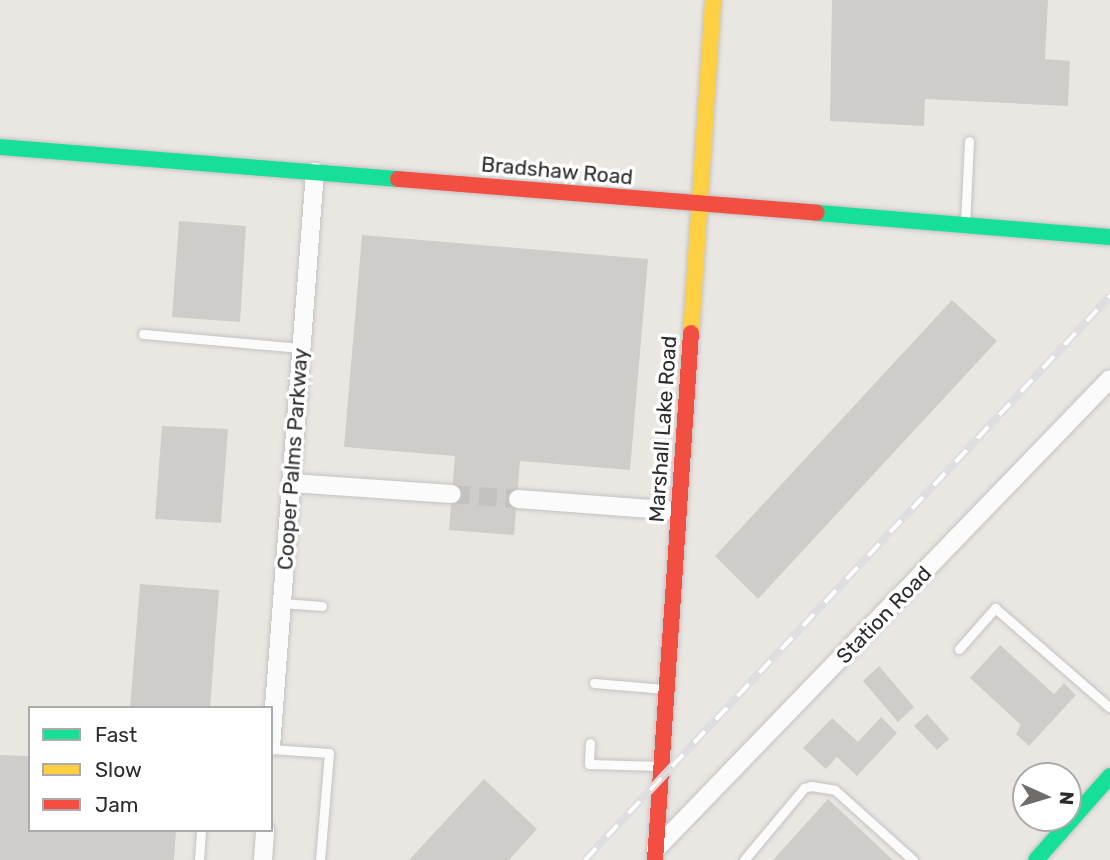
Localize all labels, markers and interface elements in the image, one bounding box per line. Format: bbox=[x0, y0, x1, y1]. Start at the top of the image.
street label: Bradshaw Road bbox=[480, 152, 634, 190]
street label: Marshall Lake Road bbox=[644, 335, 682, 523]
street label: Cooper Palms Parkway bbox=[273, 347, 313, 571]
street label: Station Road bbox=[831, 561, 937, 669]
legend bbox=[28, 706, 273, 832]
text: Fast bbox=[95, 722, 137, 747]
text: Slow bbox=[95, 757, 142, 782]
north arrow bbox=[1012, 762, 1082, 832]
text: N bbox=[1055, 791, 1078, 806]
text: Jam bbox=[95, 792, 139, 817]

